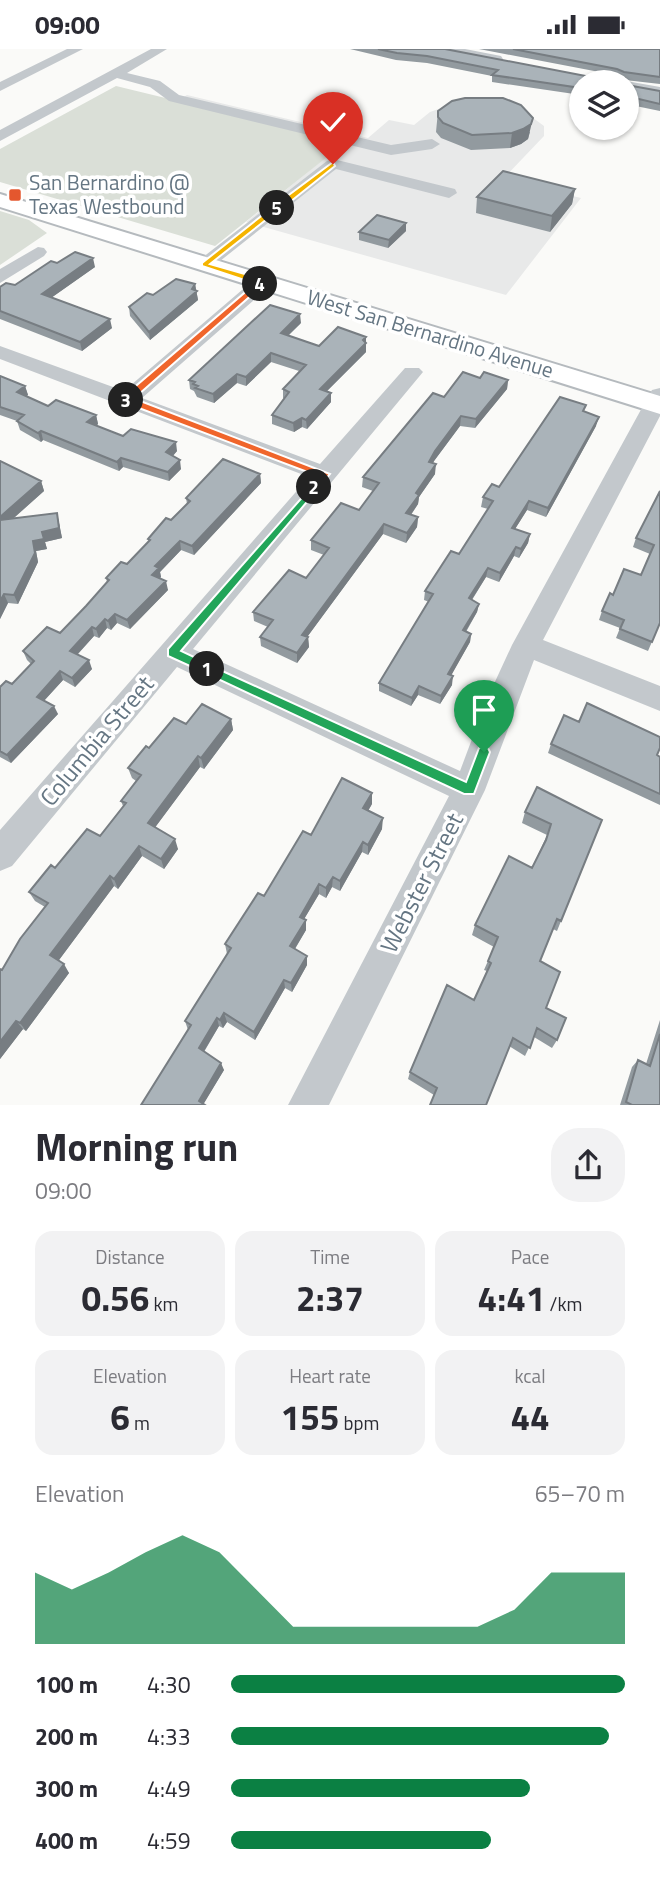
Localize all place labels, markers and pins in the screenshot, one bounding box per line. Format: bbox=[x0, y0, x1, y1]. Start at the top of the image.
pin bbox=[303, 92, 363, 164]
place label: San Bernardino @ Texas Westbound bbox=[29, 166, 190, 222]
marker: San Bernardino @ Texas Westbound bbox=[7, 187, 23, 203]
pin: 5 bbox=[260, 191, 294, 225]
pin: 4 bbox=[243, 267, 278, 301]
pin: 3 bbox=[108, 383, 144, 417]
pin: 2 bbox=[296, 469, 332, 505]
pin: 1 bbox=[190, 651, 224, 687]
pin bbox=[454, 680, 514, 752]

